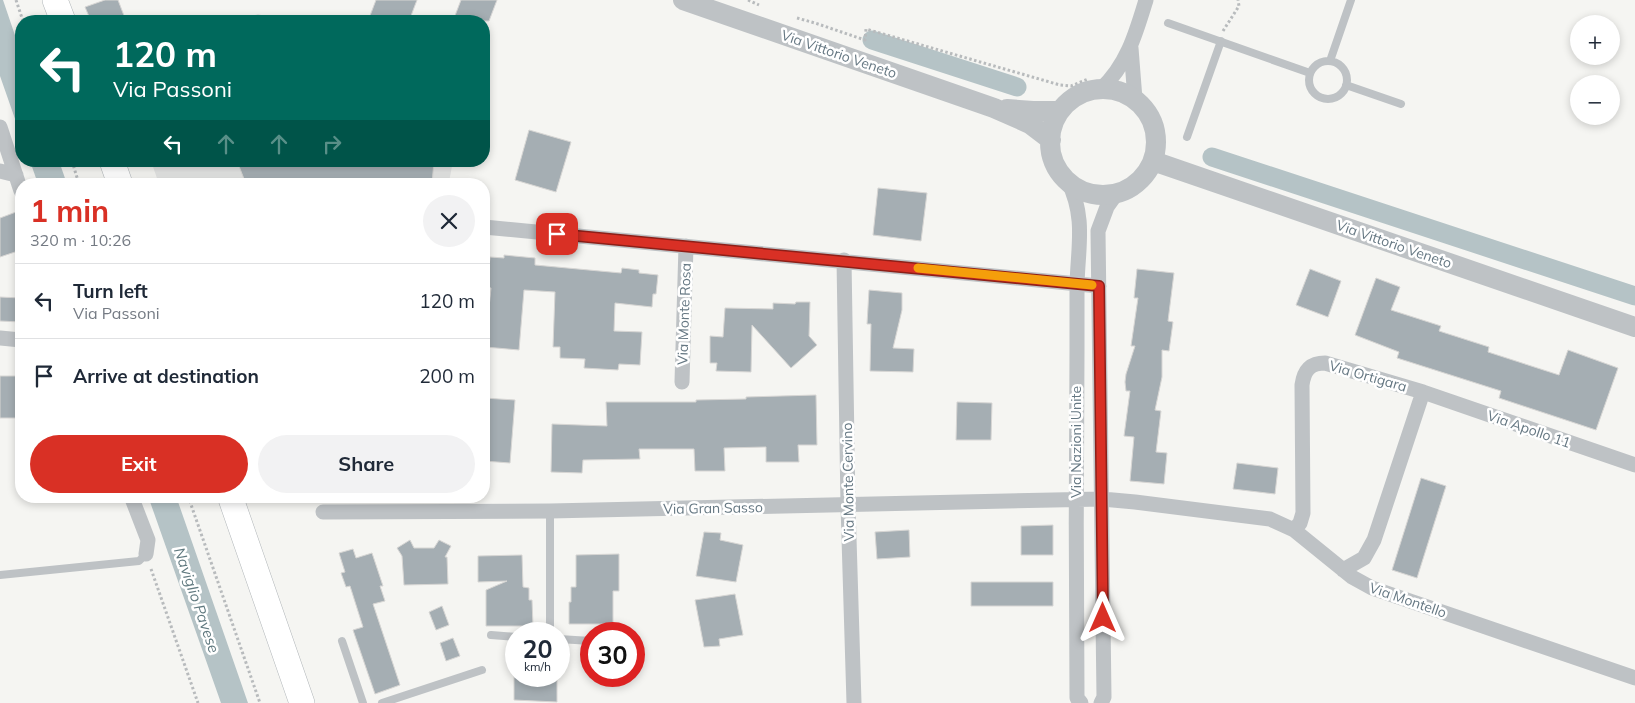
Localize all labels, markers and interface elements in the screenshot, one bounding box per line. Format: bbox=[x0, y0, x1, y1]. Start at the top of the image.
map controls bbox=[1570, 15, 1620, 125]
button: + bbox=[1570, 15, 1620, 65]
street label: Via Vittorio Veneto bbox=[779, 26, 899, 82]
text: 120 m bbox=[113, 32, 217, 76]
icon: left bbox=[30, 35, 95, 100]
text: Via Passoni bbox=[113, 75, 232, 103]
button: − bbox=[1570, 75, 1620, 125]
icon: left bbox=[159, 130, 187, 158]
icon: ahead bbox=[212, 130, 240, 158]
icon: ahead bbox=[265, 130, 293, 158]
icon: right bbox=[318, 130, 346, 158]
text: 1 min bbox=[30, 192, 109, 230]
button: close bbox=[423, 195, 475, 247]
pin bbox=[536, 213, 578, 255]
street label: Via Vittorio Veneto bbox=[1334, 216, 1454, 272]
icon: arrive bbox=[543, 220, 571, 248]
text: 320 m · 10:26 bbox=[30, 230, 131, 250]
street label: Via Monte Rosa bbox=[673, 263, 695, 365]
text: Turn left bbox=[73, 279, 148, 303]
icon: left bbox=[30, 287, 58, 315]
text: 120 m bbox=[419, 289, 475, 313]
text: Via Passoni bbox=[73, 303, 160, 323]
street label: Via Ortigara bbox=[1327, 356, 1409, 396]
icon: arrive bbox=[30, 362, 58, 390]
text: Arrive at destination bbox=[73, 364, 259, 388]
text: 200 m bbox=[419, 364, 475, 388]
street label: Via Nazioni Unite bbox=[1067, 386, 1085, 498]
street label: Via Apollo 11 bbox=[1485, 406, 1573, 452]
street label: Via Monte Cervino bbox=[838, 423, 858, 541]
button: Exit bbox=[30, 435, 248, 493]
button: Share bbox=[258, 435, 475, 493]
street label: Via Gran Sasso bbox=[663, 498, 763, 518]
water label: Naviglio Pavese bbox=[170, 545, 224, 655]
street label: Via Montello bbox=[1367, 578, 1449, 622]
position arrow bbox=[1076, 591, 1128, 643]
speed limit sign: 30 bbox=[580, 622, 645, 687]
text: 20 bbox=[522, 633, 553, 664]
text: km/h bbox=[524, 659, 551, 674]

